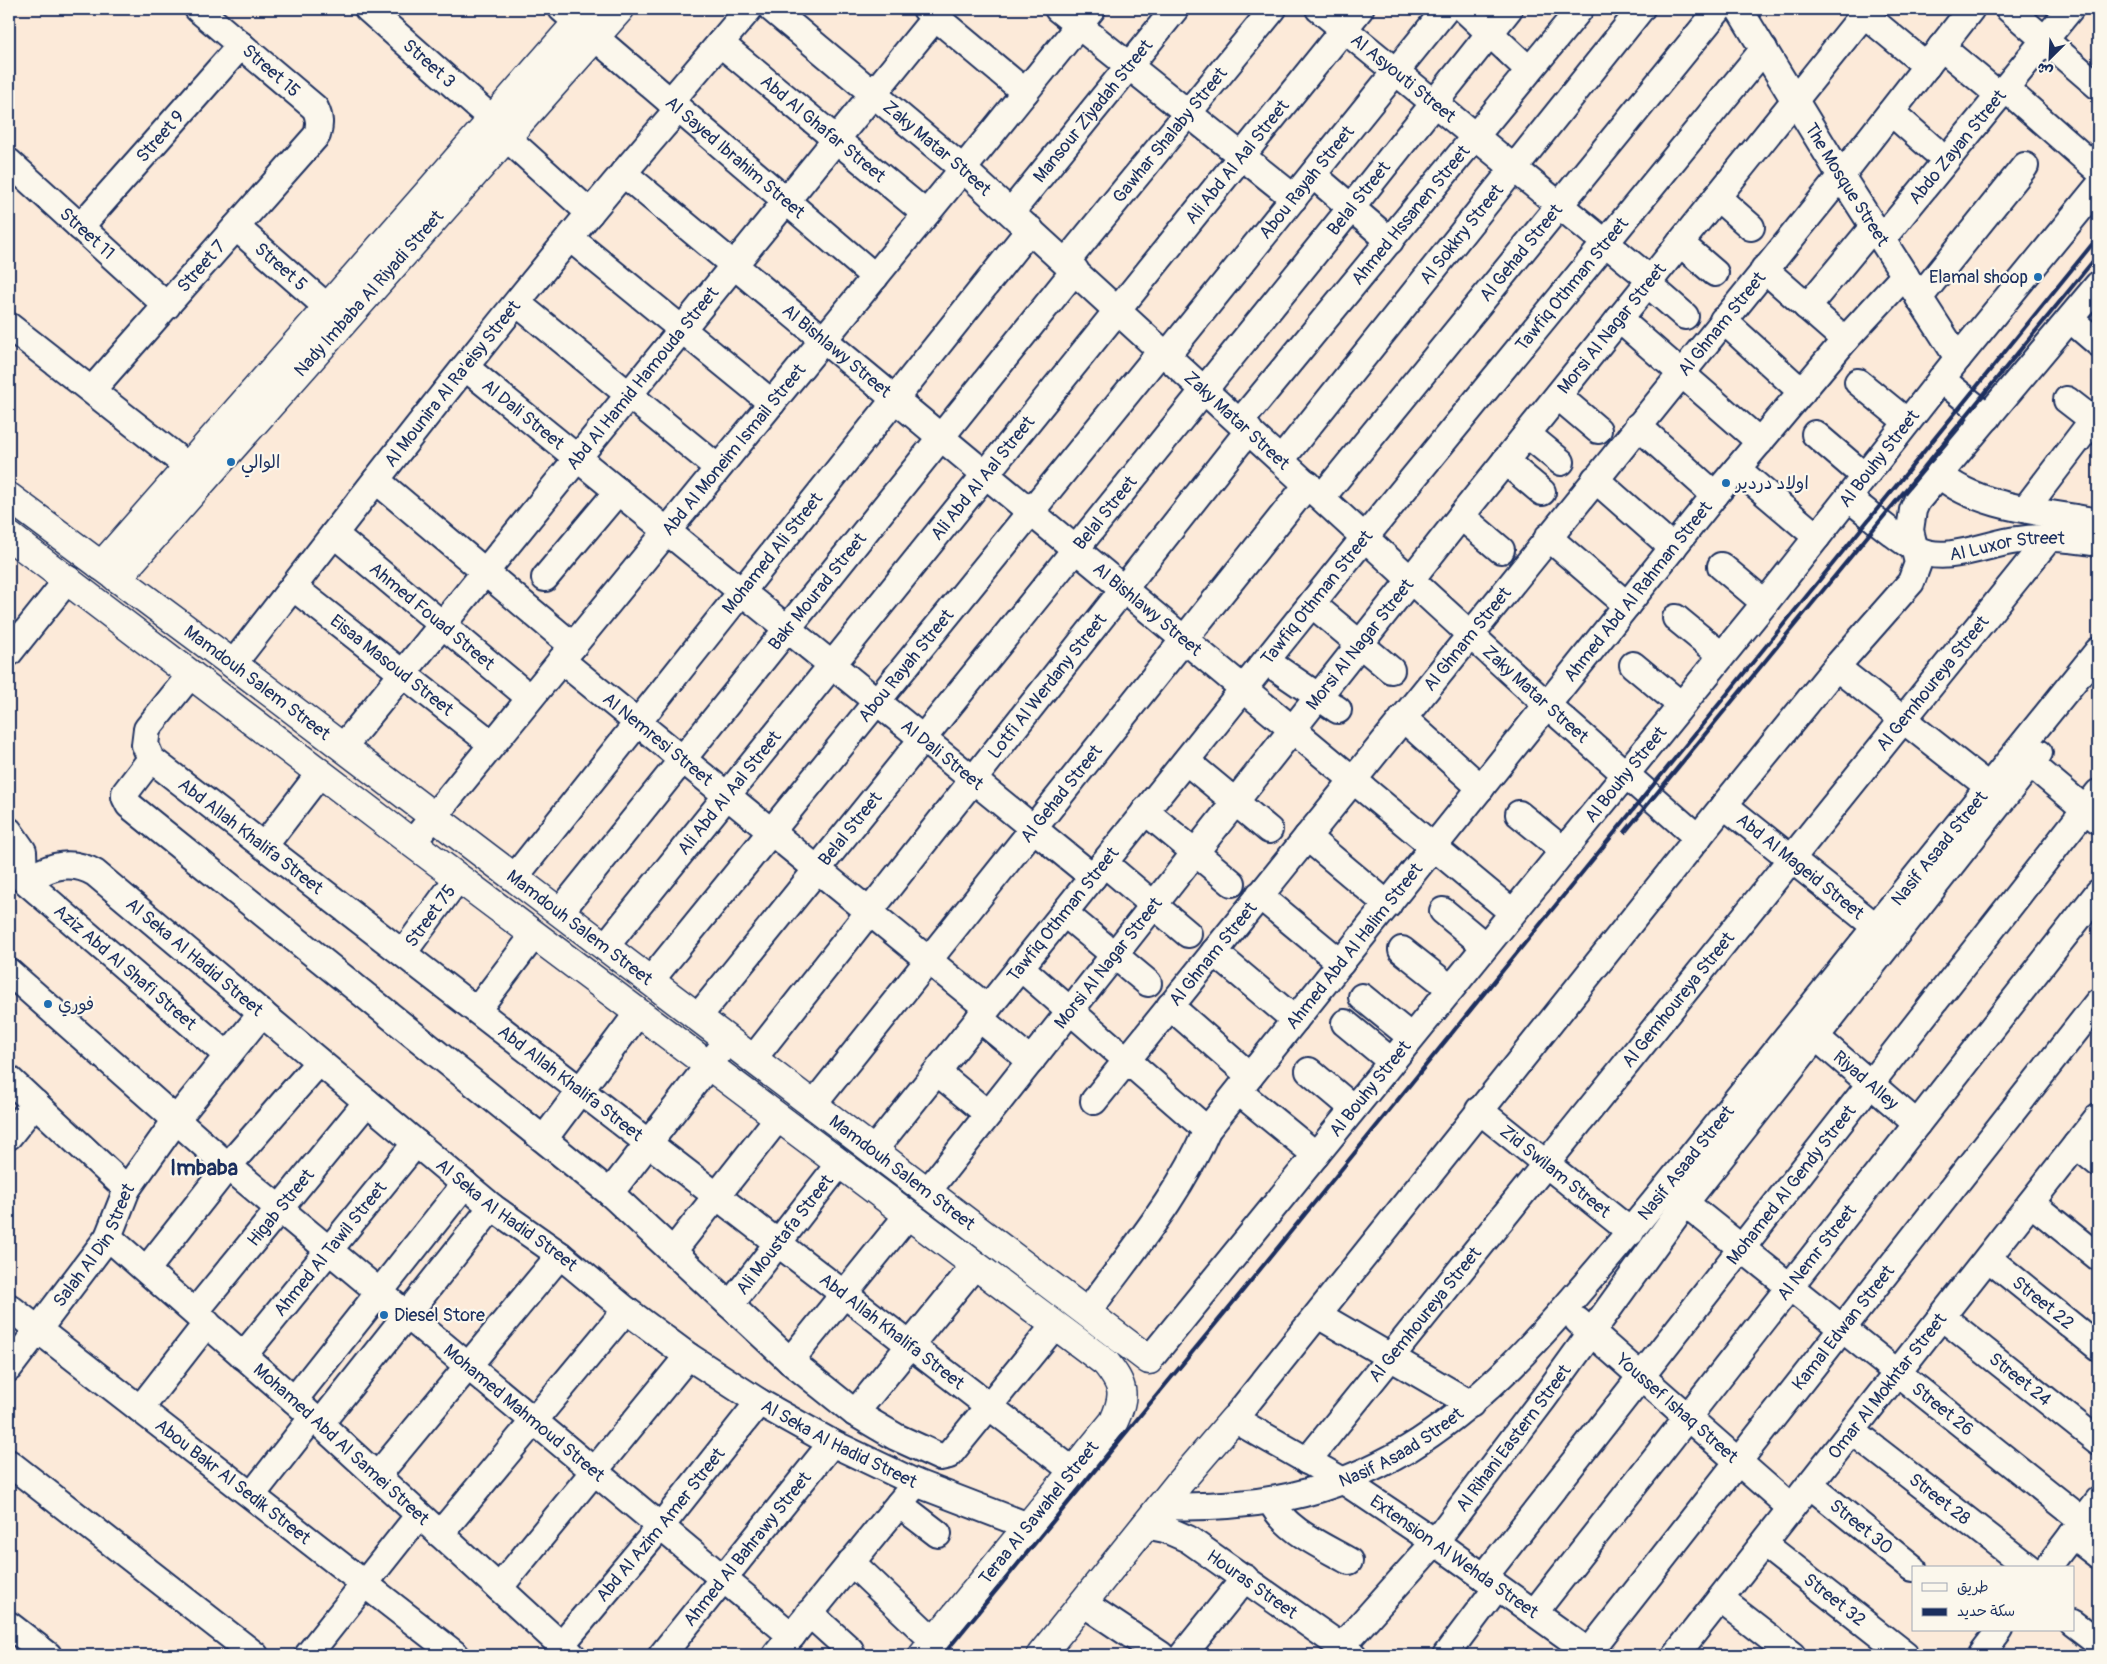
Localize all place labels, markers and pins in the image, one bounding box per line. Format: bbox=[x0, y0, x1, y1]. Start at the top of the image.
place label: Elamal shoop bbox=[1929, 266, 2028, 289]
marker: Elamal shoop bbox=[2032, 271, 2044, 283]
place label: الوالي bbox=[241, 451, 280, 478]
marker: الوالي bbox=[225, 456, 237, 468]
place label: اولاد دردير bbox=[1734, 472, 1809, 495]
marker: اولاد دردير bbox=[1720, 477, 1732, 489]
place label: فوري bbox=[58, 993, 94, 1017]
marker: فوري bbox=[42, 998, 54, 1010]
place label: Diesel Store bbox=[394, 1304, 485, 1327]
marker: Diesel Store bbox=[378, 1309, 390, 1321]

